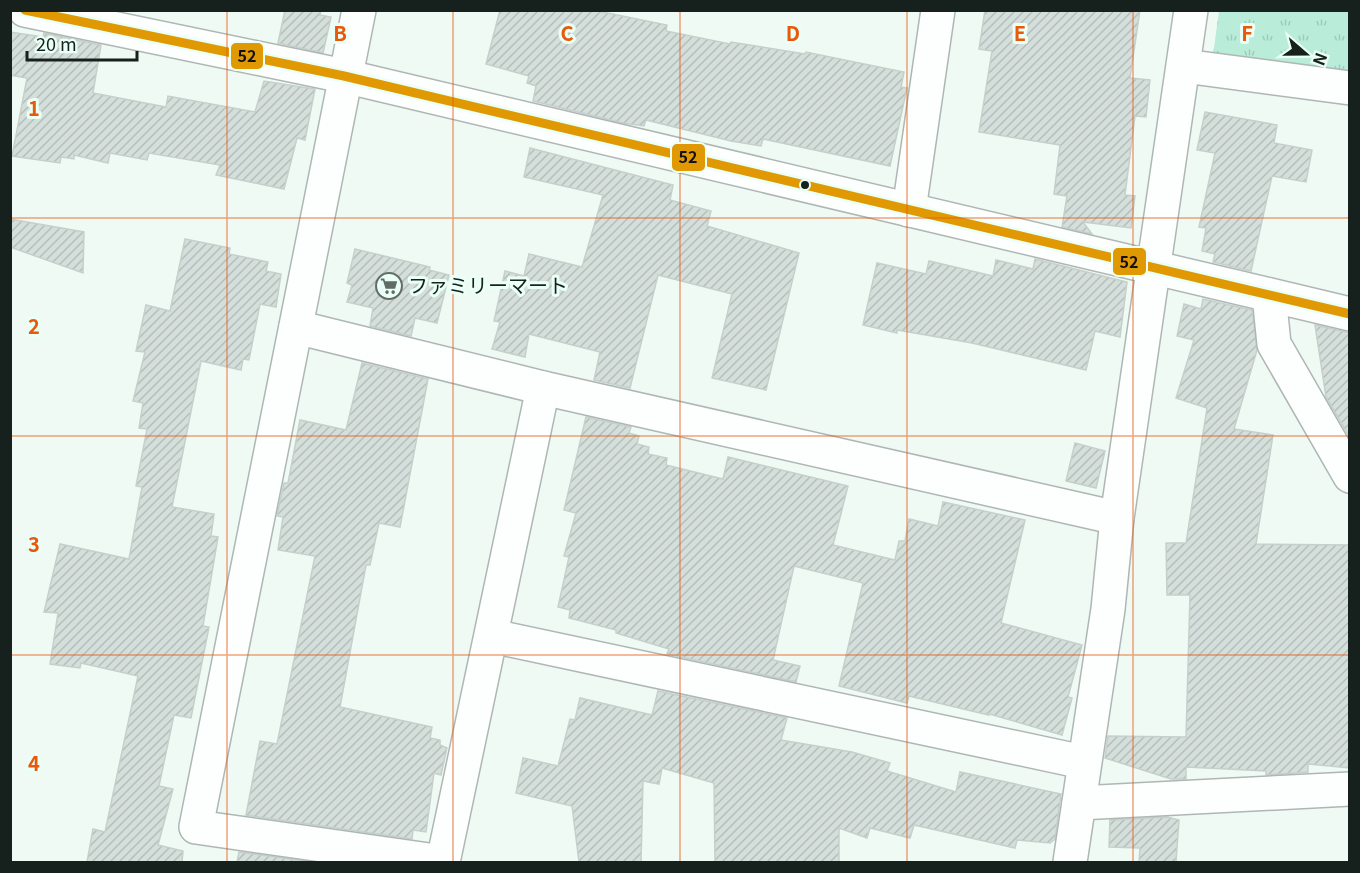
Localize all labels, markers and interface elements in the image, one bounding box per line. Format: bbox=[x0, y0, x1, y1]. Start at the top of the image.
text: B bbox=[333, 18, 347, 47]
text: C bbox=[560, 18, 574, 47]
text: D bbox=[786, 18, 800, 47]
text: E bbox=[1014, 18, 1026, 47]
text: F bbox=[1241, 18, 1253, 47]
scale bar bbox=[27, 24, 136, 62]
north arrow bbox=[1276, 24, 1336, 84]
text: 20 m bbox=[36, 30, 77, 56]
line badge: 52 bbox=[230, 42, 264, 70]
text: 52 bbox=[238, 43, 256, 67]
text: N bbox=[1308, 50, 1334, 69]
text: 1 bbox=[28, 93, 40, 122]
line badge: 52 bbox=[671, 143, 706, 172]
text: 52 bbox=[679, 144, 697, 168]
unlabelled marker bbox=[799, 179, 811, 191]
line badge: 52 bbox=[1112, 247, 1147, 276]
text: 52 bbox=[1120, 249, 1138, 273]
place label: ファミリーマート bbox=[408, 270, 568, 299]
supermarket icon: ファミリーマート bbox=[374, 271, 404, 301]
text: 2 bbox=[28, 311, 40, 340]
text: 3 bbox=[28, 529, 40, 558]
text: 4 bbox=[28, 748, 40, 777]

